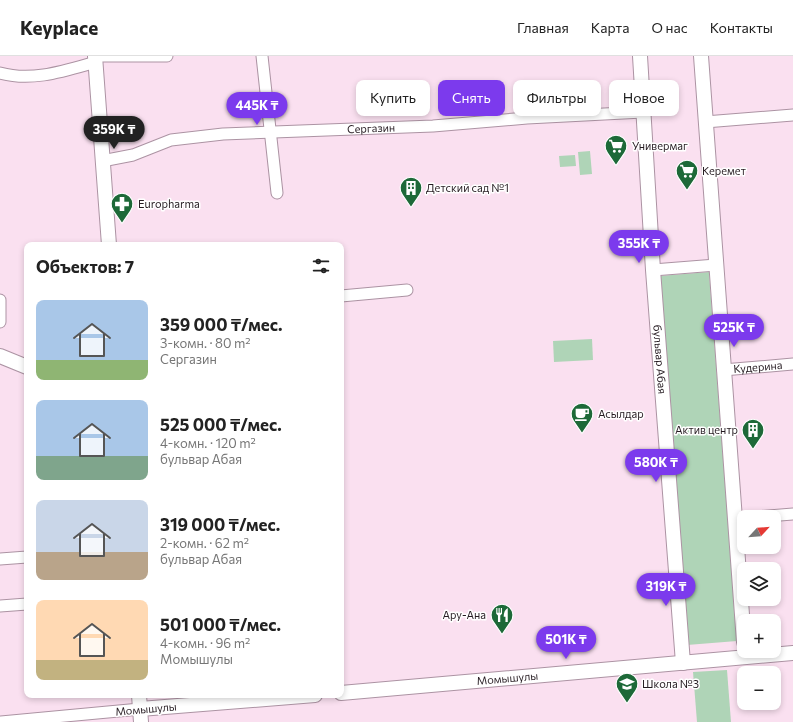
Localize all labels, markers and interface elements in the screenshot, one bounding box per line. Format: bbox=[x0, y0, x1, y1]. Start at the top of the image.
text: Keyplace bbox=[20, 16, 98, 39]
text: Главная bbox=[517, 19, 569, 36]
text: Карта bbox=[591, 19, 629, 36]
text: О нас bbox=[651, 19, 688, 36]
text: Контакты bbox=[710, 19, 773, 36]
chip: Купить bbox=[356, 80, 430, 116]
chip: Снять bbox=[438, 80, 505, 116]
chip: Фильтры bbox=[513, 80, 601, 116]
chip: Новое bbox=[609, 80, 679, 116]
pin: 445K ₸ bbox=[224, 92, 290, 126]
text: 445K ₸ bbox=[235, 97, 279, 113]
pin: 359K ₸ bbox=[81, 116, 147, 150]
street label: Сергазин bbox=[347, 120, 395, 135]
text: 359K ₸ bbox=[93, 121, 135, 137]
supermarket icon: Универмаг bbox=[603, 133, 629, 166]
place label: Универмаг bbox=[632, 139, 688, 152]
supermarket icon: Керемет bbox=[674, 158, 700, 191]
place label: Керемет bbox=[702, 164, 746, 177]
building icon: Детский сад №1 bbox=[398, 175, 424, 208]
place label: Детский сад №1 bbox=[426, 181, 509, 194]
pharmacy icon: Europharma bbox=[109, 191, 135, 224]
place label: Europharma bbox=[138, 197, 200, 210]
pin: 355K ₸ bbox=[606, 230, 672, 264]
text: 355K ₸ bbox=[618, 235, 660, 251]
icon: filters bbox=[310, 255, 332, 277]
text: Объектов: 7 bbox=[36, 256, 134, 277]
text: 359 000 ₸/мес. bbox=[160, 314, 282, 335]
pin: 525K ₸ bbox=[701, 314, 767, 348]
icon: home bbox=[68, 316, 116, 364]
text: 525K ₸ bbox=[713, 319, 755, 335]
street label: бульвар Абая bbox=[651, 324, 669, 394]
text: 3-комн. · 80 m² bbox=[160, 335, 251, 351]
text: Сергазин bbox=[160, 351, 217, 367]
street label: Кудерина bbox=[733, 358, 783, 375]
cafe icon: Асылдар bbox=[569, 401, 595, 434]
place label: Асылдар bbox=[598, 407, 644, 420]
text: 525 000 ₸/мес. bbox=[160, 414, 282, 435]
icon: home bbox=[68, 416, 116, 464]
building icon: Актив центр bbox=[740, 417, 766, 450]
place label: Актив центр bbox=[675, 423, 738, 436]
text: 4-комн. · 120 m² bbox=[160, 435, 256, 451]
pin: 580K ₸ bbox=[623, 449, 689, 483]
text: бульвар Абая bbox=[160, 451, 242, 467]
text: 580K ₸ bbox=[634, 454, 678, 470]
north arrow bbox=[737, 510, 781, 554]
map controls bbox=[737, 510, 781, 710]
text: 319 000 ₸/мес. bbox=[160, 514, 280, 535]
icon: home bbox=[68, 516, 116, 564]
text: 2-комн. · 62 m² bbox=[160, 535, 249, 551]
text: бульвар Абая bbox=[160, 551, 242, 567]
button: layers bbox=[737, 562, 781, 606]
pin: 319K ₸ bbox=[633, 573, 699, 607]
text: 319K ₸ bbox=[645, 578, 687, 594]
restaurant icon: Ару-Ана bbox=[489, 602, 515, 635]
place label: Ару-Ана bbox=[442, 608, 486, 621]
text: 501 000 ₸/мес. bbox=[160, 614, 281, 635]
button: + bbox=[737, 614, 781, 658]
icon: home bbox=[68, 616, 116, 664]
pin: 501K ₸ bbox=[533, 626, 599, 660]
text: 501K ₸ bbox=[545, 631, 587, 647]
text: 4-комн. · 96 m² bbox=[160, 635, 250, 651]
text: Момышулы bbox=[160, 651, 233, 667]
button: − bbox=[737, 666, 781, 710]
street label: Момышулы bbox=[476, 669, 539, 687]
school or university icon: Школа №3 bbox=[614, 671, 640, 704]
place label: Школа №3 bbox=[642, 677, 699, 690]
street label: Момышулы bbox=[115, 699, 177, 718]

